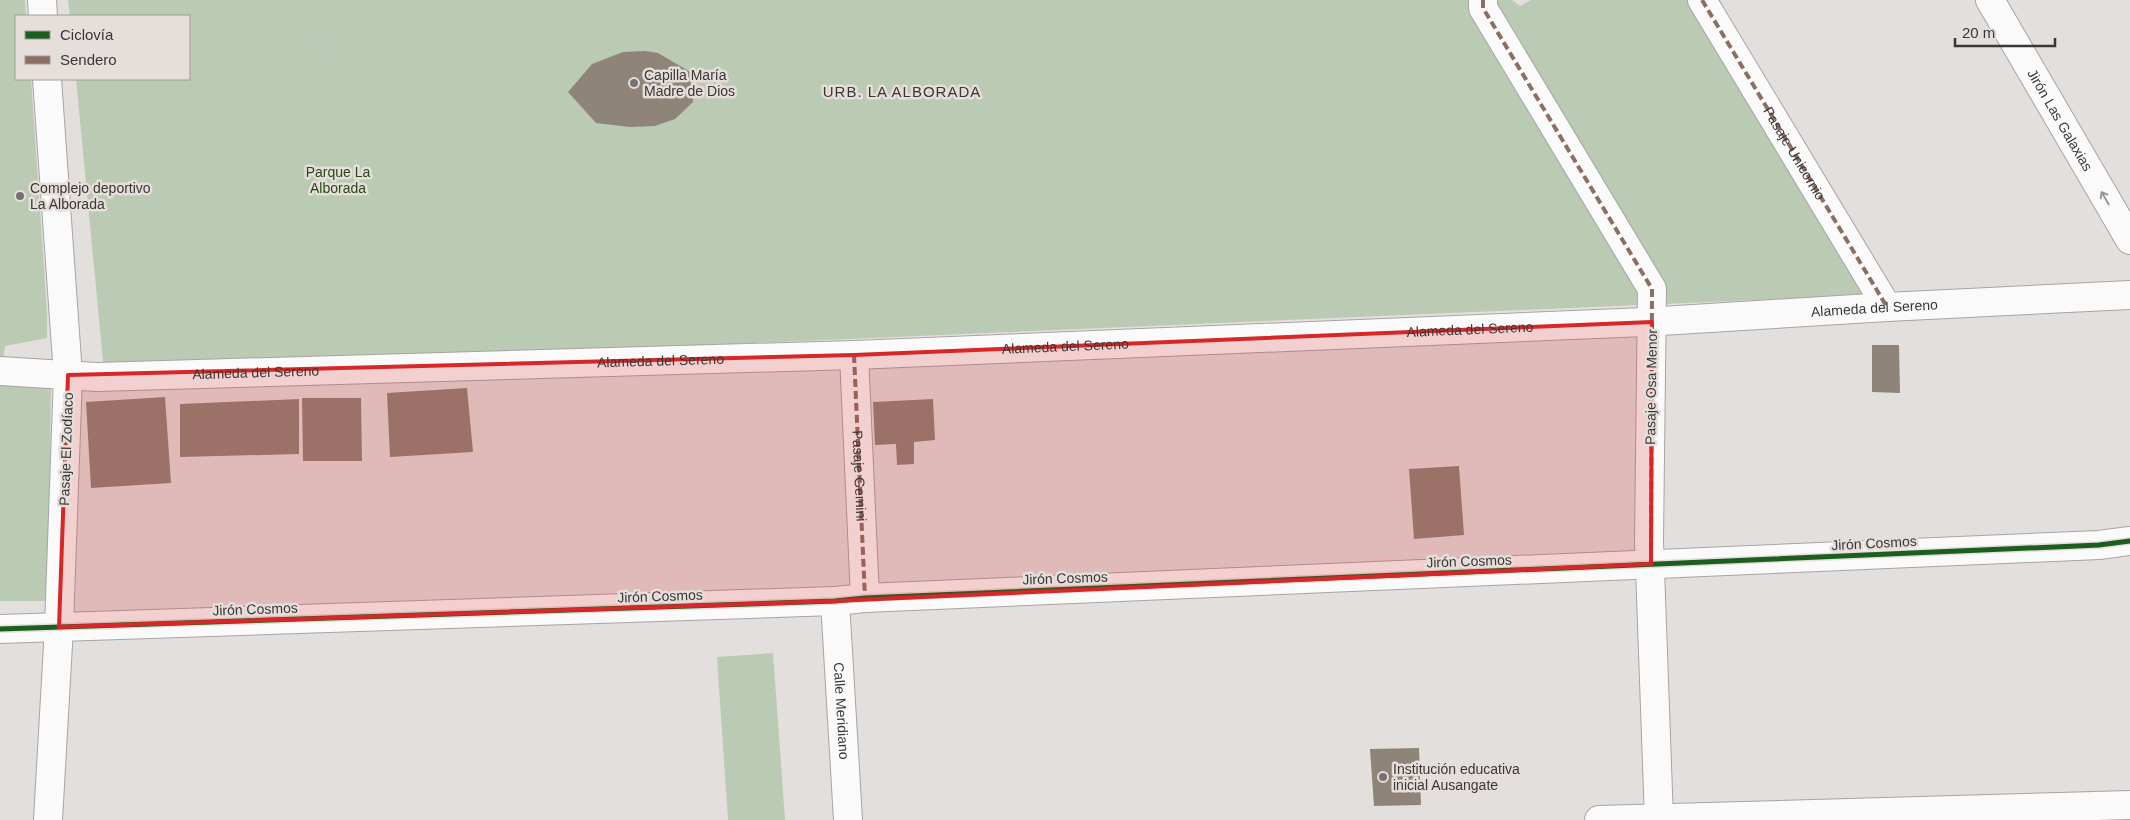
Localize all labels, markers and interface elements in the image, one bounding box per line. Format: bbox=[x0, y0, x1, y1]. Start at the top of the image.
legend bbox=[15, 15, 190, 80]
scale bar bbox=[1955, 15, 2055, 47]
text: 20 m bbox=[1962, 24, 1995, 41]
text: Ciclovía bbox=[60, 26, 114, 43]
text: Sendero bbox=[60, 51, 117, 68]
street label: Jirón Las Galaxias bbox=[2024, 66, 2096, 174]
place label: Capilla María Madre de Dios bbox=[644, 67, 735, 99]
marker: Capilla María Madre de Dios bbox=[628, 77, 640, 89]
district label: URB. LA ALBORADA bbox=[823, 83, 981, 100]
street label: Pasaje Unicornio bbox=[1760, 104, 1829, 203]
park label: Parque La Alborada bbox=[306, 164, 371, 196]
place label: Complejo deportivo La Alborada bbox=[30, 180, 151, 212]
marker: Complejo deportivo La Alborada bbox=[14, 190, 26, 202]
one-way arrow bbox=[2100, 191, 2110, 206]
street label: Alameda del Sereno bbox=[1810, 296, 1938, 320]
street label: Alameda del Sereno bbox=[1406, 319, 1534, 340]
street label: Pasaje Osa Menor bbox=[1642, 329, 1660, 445]
street label: Alameda del Sereno bbox=[1002, 336, 1129, 357]
street label: Alameda del Sereno bbox=[597, 351, 725, 370]
street label: Alameda del Sereno bbox=[192, 363, 320, 382]
street label: Pasaje El Zodíaco bbox=[56, 392, 76, 506]
street label: Pasaje Gemini bbox=[849, 430, 870, 522]
street label: Jirón Cosmos bbox=[1831, 533, 1917, 553]
street label: Jirón Cosmos bbox=[1426, 552, 1512, 570]
street label: Jirón Cosmos bbox=[1022, 569, 1108, 587]
street label: Jirón Cosmos bbox=[617, 587, 703, 605]
street label: Jirón Cosmos bbox=[212, 600, 298, 618]
street label: Calle Meridiano bbox=[831, 662, 852, 760]
place label: Institución educativa inicial Ausangate bbox=[1393, 761, 1520, 793]
marker: Institución educativa inicial Ausangate bbox=[1377, 771, 1389, 783]

